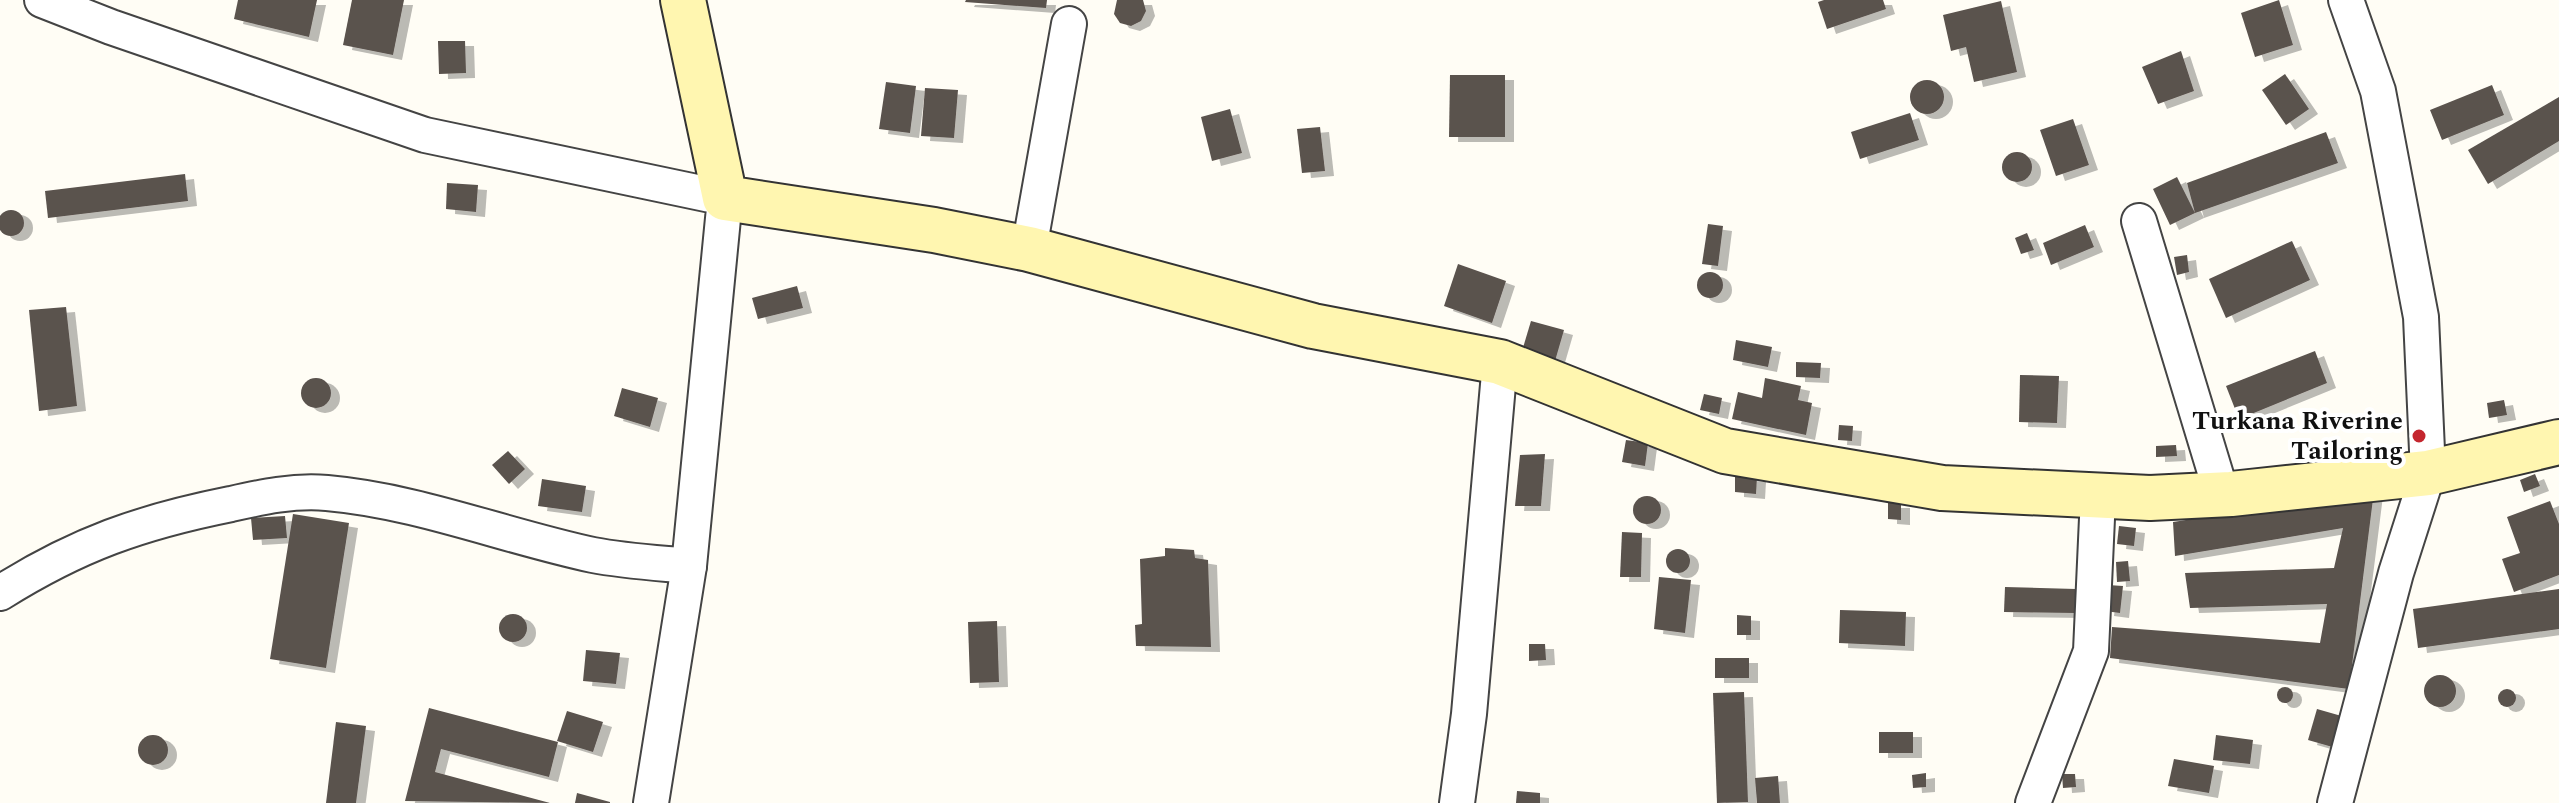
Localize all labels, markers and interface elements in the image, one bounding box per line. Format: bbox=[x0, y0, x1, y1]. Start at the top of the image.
place label: Turkana Riverine Tailoring bbox=[2192, 401, 2403, 471]
marker: Turkana Riverine Tailoring bbox=[2410, 427, 2428, 445]

